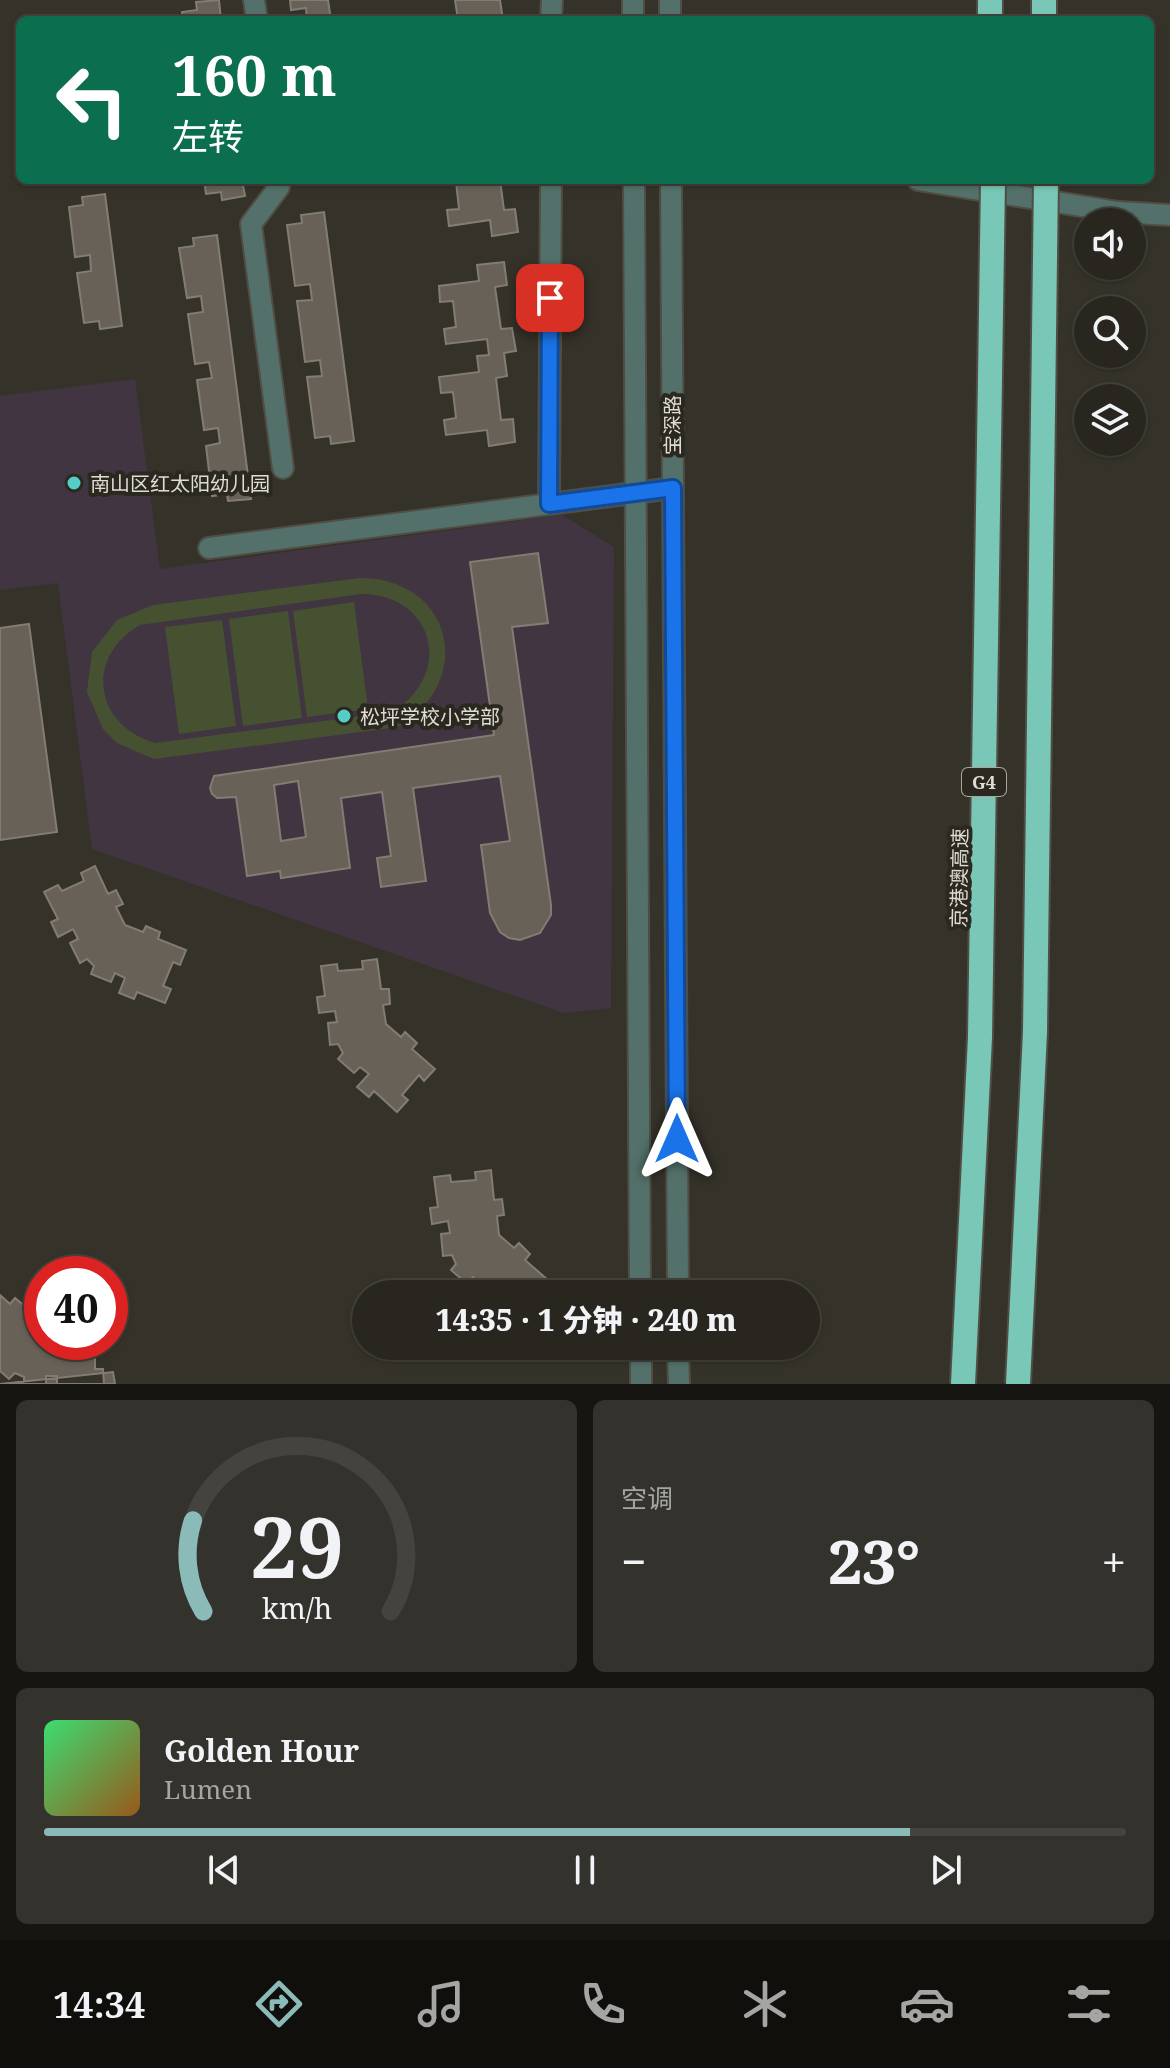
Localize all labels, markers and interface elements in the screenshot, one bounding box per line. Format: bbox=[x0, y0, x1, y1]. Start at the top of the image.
text: 160 m bbox=[172, 36, 337, 112]
icon: left bbox=[40, 48, 144, 152]
text: 左转 bbox=[172, 112, 244, 161]
map controls bbox=[1074, 208, 1146, 456]
button: sound bbox=[1074, 208, 1146, 280]
pin bbox=[516, 264, 584, 332]
icon: arrive bbox=[528, 276, 572, 320]
button: search bbox=[1074, 296, 1146, 368]
button: layers bbox=[1074, 384, 1146, 456]
street label: 宝深路 bbox=[659, 395, 686, 455]
place label: 南山区红太阳幼儿园 bbox=[90, 470, 270, 497]
marker: 南山区红太阳幼儿园 bbox=[65, 474, 83, 492]
place label: 松坪学校小学部 bbox=[360, 703, 500, 730]
marker: 松坪学校小学部 bbox=[335, 707, 353, 725]
road number: G4 bbox=[962, 768, 1006, 796]
street label: 京港澳高速 bbox=[945, 828, 973, 928]
position arrow bbox=[635, 1097, 719, 1181]
speed limit sign: 40 bbox=[24, 1256, 128, 1360]
text: 14:35 · 1 分钟 · 240 m bbox=[435, 1299, 737, 1340]
text: 空调 bbox=[621, 1480, 673, 1516]
text: 29 bbox=[249, 1489, 344, 1602]
text: 23° bbox=[828, 1520, 920, 1602]
text: − bbox=[621, 1531, 646, 1591]
text: + bbox=[1101, 1531, 1126, 1591]
text: km/h bbox=[261, 1588, 332, 1627]
text: Golden Hour bbox=[164, 1730, 359, 1771]
text: Lumen bbox=[164, 1771, 252, 1807]
icon: previous bbox=[202, 1848, 246, 1892]
icon: pause bbox=[563, 1848, 607, 1892]
icon: next bbox=[924, 1848, 968, 1892]
icon: directions bbox=[251, 1976, 307, 2032]
icon: music bbox=[413, 1976, 469, 2032]
icon: phone bbox=[575, 1976, 631, 2032]
icon: climate bbox=[737, 1976, 793, 2032]
icon: car bbox=[899, 1976, 955, 2032]
icon: filters bbox=[1061, 1976, 1117, 2032]
text: 14:34 bbox=[53, 1980, 145, 2029]

